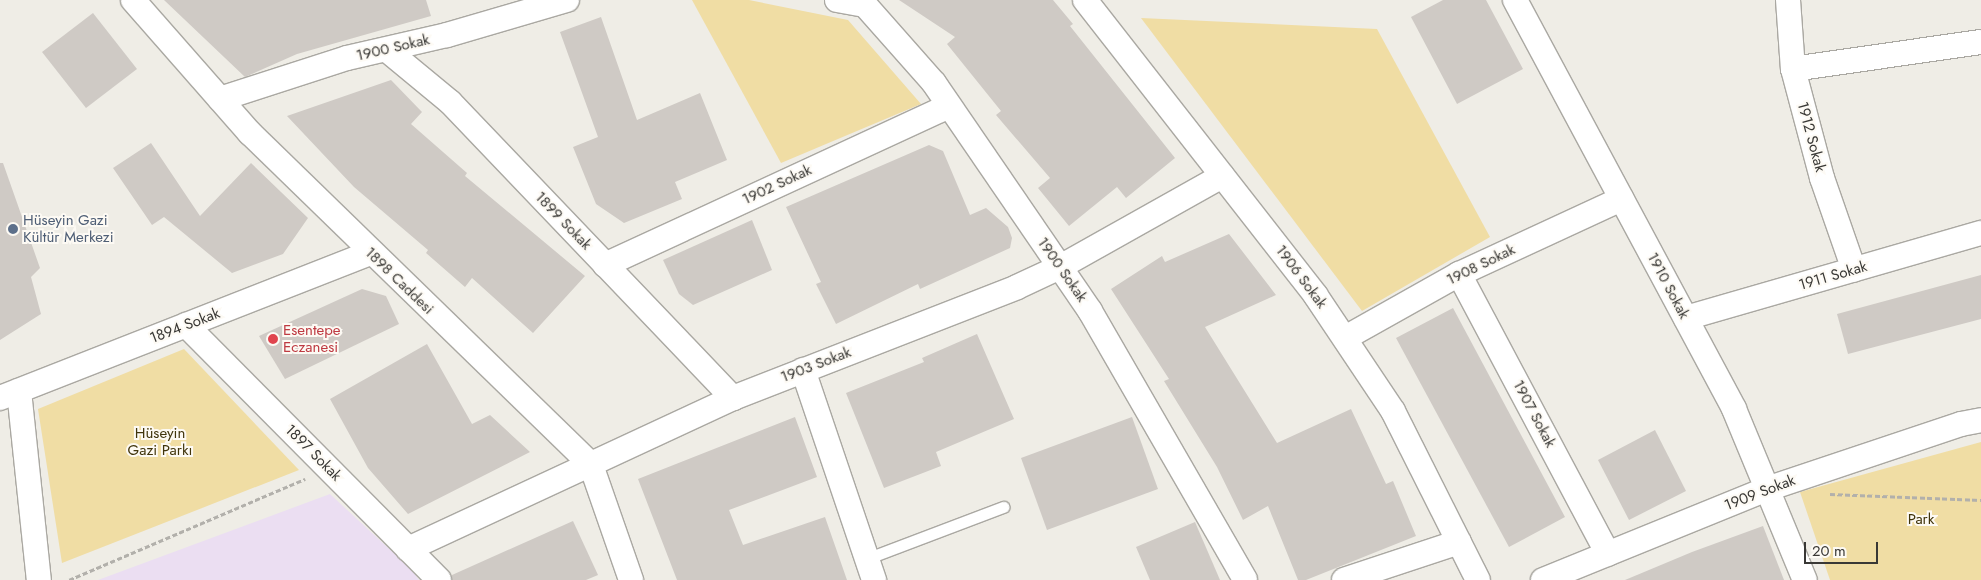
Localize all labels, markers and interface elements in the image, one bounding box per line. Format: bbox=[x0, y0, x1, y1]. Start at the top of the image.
street label: 1900 Sokak bbox=[355, 31, 431, 65]
street label: 1912 Sokak bbox=[1793, 100, 1829, 174]
street label: 1902 Sokak bbox=[740, 161, 814, 209]
street label: 1899 Sokak bbox=[531, 188, 595, 254]
place label: Hüseyin Gazi Kültür Merkezi bbox=[23, 211, 114, 246]
marker: Hüseyin Gazi Kültür Merkezi bbox=[7, 223, 19, 235]
street label: 1900 Sokak bbox=[1033, 234, 1091, 306]
street label: 1908 Sokak bbox=[1444, 241, 1518, 289]
street label: 1906 Sokak bbox=[1271, 242, 1331, 312]
street label: 1898 Caddesi bbox=[361, 244, 437, 318]
street label: 1910 Sokak bbox=[1643, 250, 1693, 322]
street label: 1911 Sokak bbox=[1797, 258, 1869, 294]
street label: 1894 Sokak bbox=[147, 304, 223, 348]
place label: Esentepe Eczanesi bbox=[283, 321, 340, 356]
marker: Esentepe Eczanesi bbox=[267, 333, 279, 345]
street label: 1903 Sokak bbox=[778, 343, 854, 387]
street label: 1907 Sokak bbox=[1509, 377, 1559, 451]
street label: 1897 Sokak bbox=[281, 421, 345, 485]
park label: Hüseyin Gazi Parkı bbox=[128, 424, 192, 459]
street label: 1909 Sokak bbox=[1722, 471, 1798, 515]
park label: Park bbox=[1908, 511, 1934, 529]
scale bar bbox=[1806, 532, 1880, 564]
text: 20 m bbox=[1812, 540, 1846, 562]

